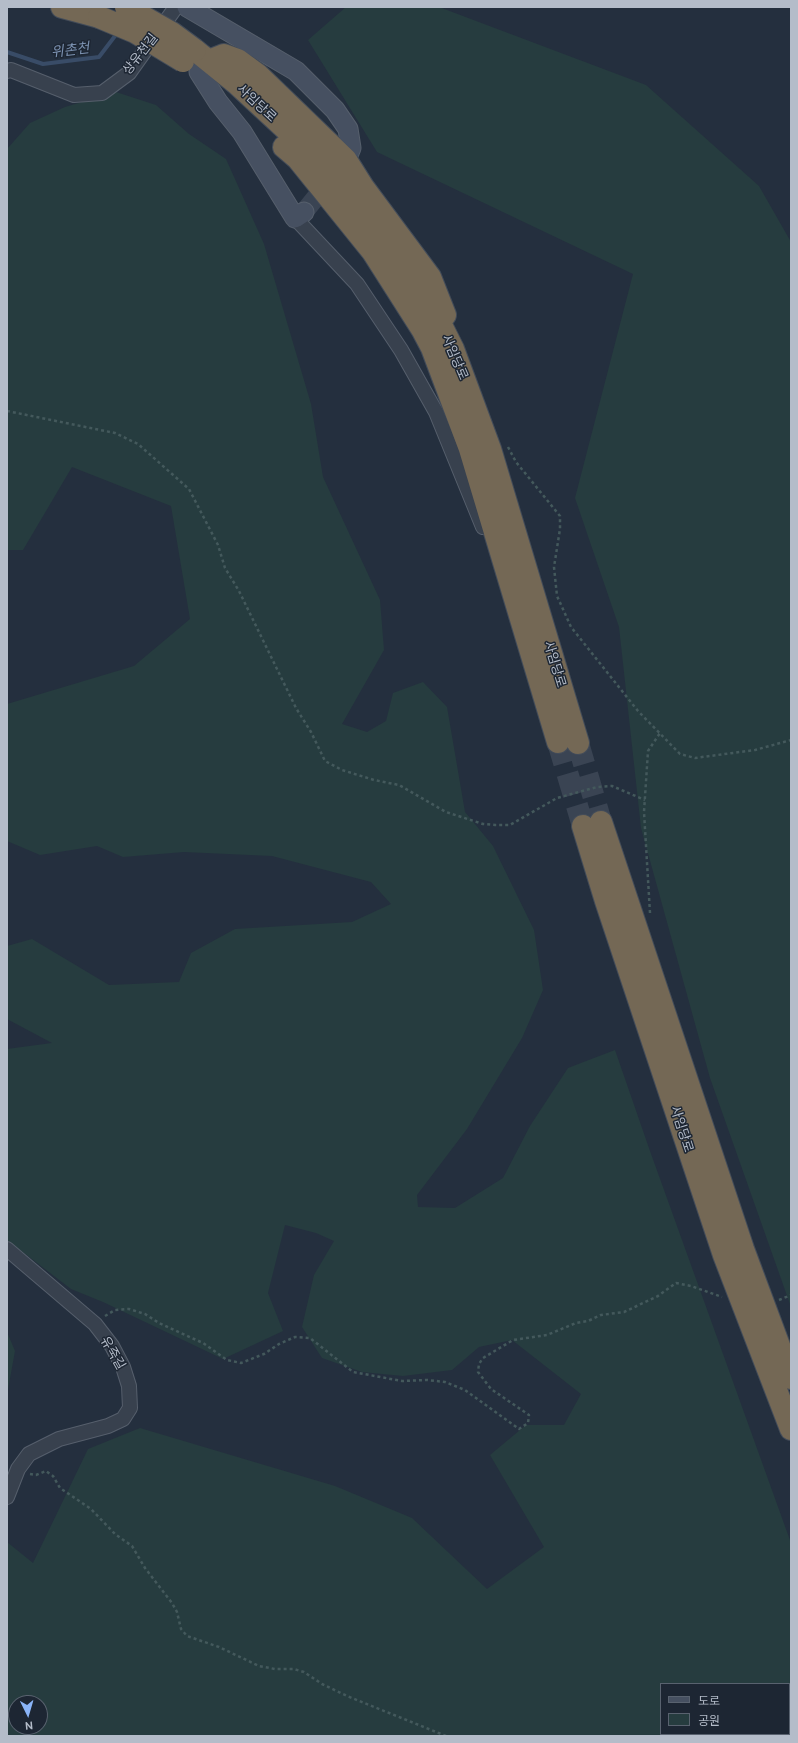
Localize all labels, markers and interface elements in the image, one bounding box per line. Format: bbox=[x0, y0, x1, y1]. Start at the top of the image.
street label: 상유천길 bbox=[119, 30, 161, 78]
water label: 위촌천 bbox=[50, 39, 90, 61]
street label: 사임당로 bbox=[234, 81, 280, 125]
street label: 사임당로 bbox=[438, 332, 472, 382]
street label: 사임당로 bbox=[541, 639, 569, 689]
street label: 사임당로 bbox=[667, 1104, 697, 1154]
street label: 유죽길 bbox=[97, 1334, 129, 1372]
legend bbox=[660, 1683, 790, 1735]
text: 도로 bbox=[698, 1694, 720, 1707]
north arrow bbox=[8, 1695, 48, 1735]
text: 공원 bbox=[698, 1714, 720, 1727]
text: N bbox=[24, 1720, 34, 1732]

